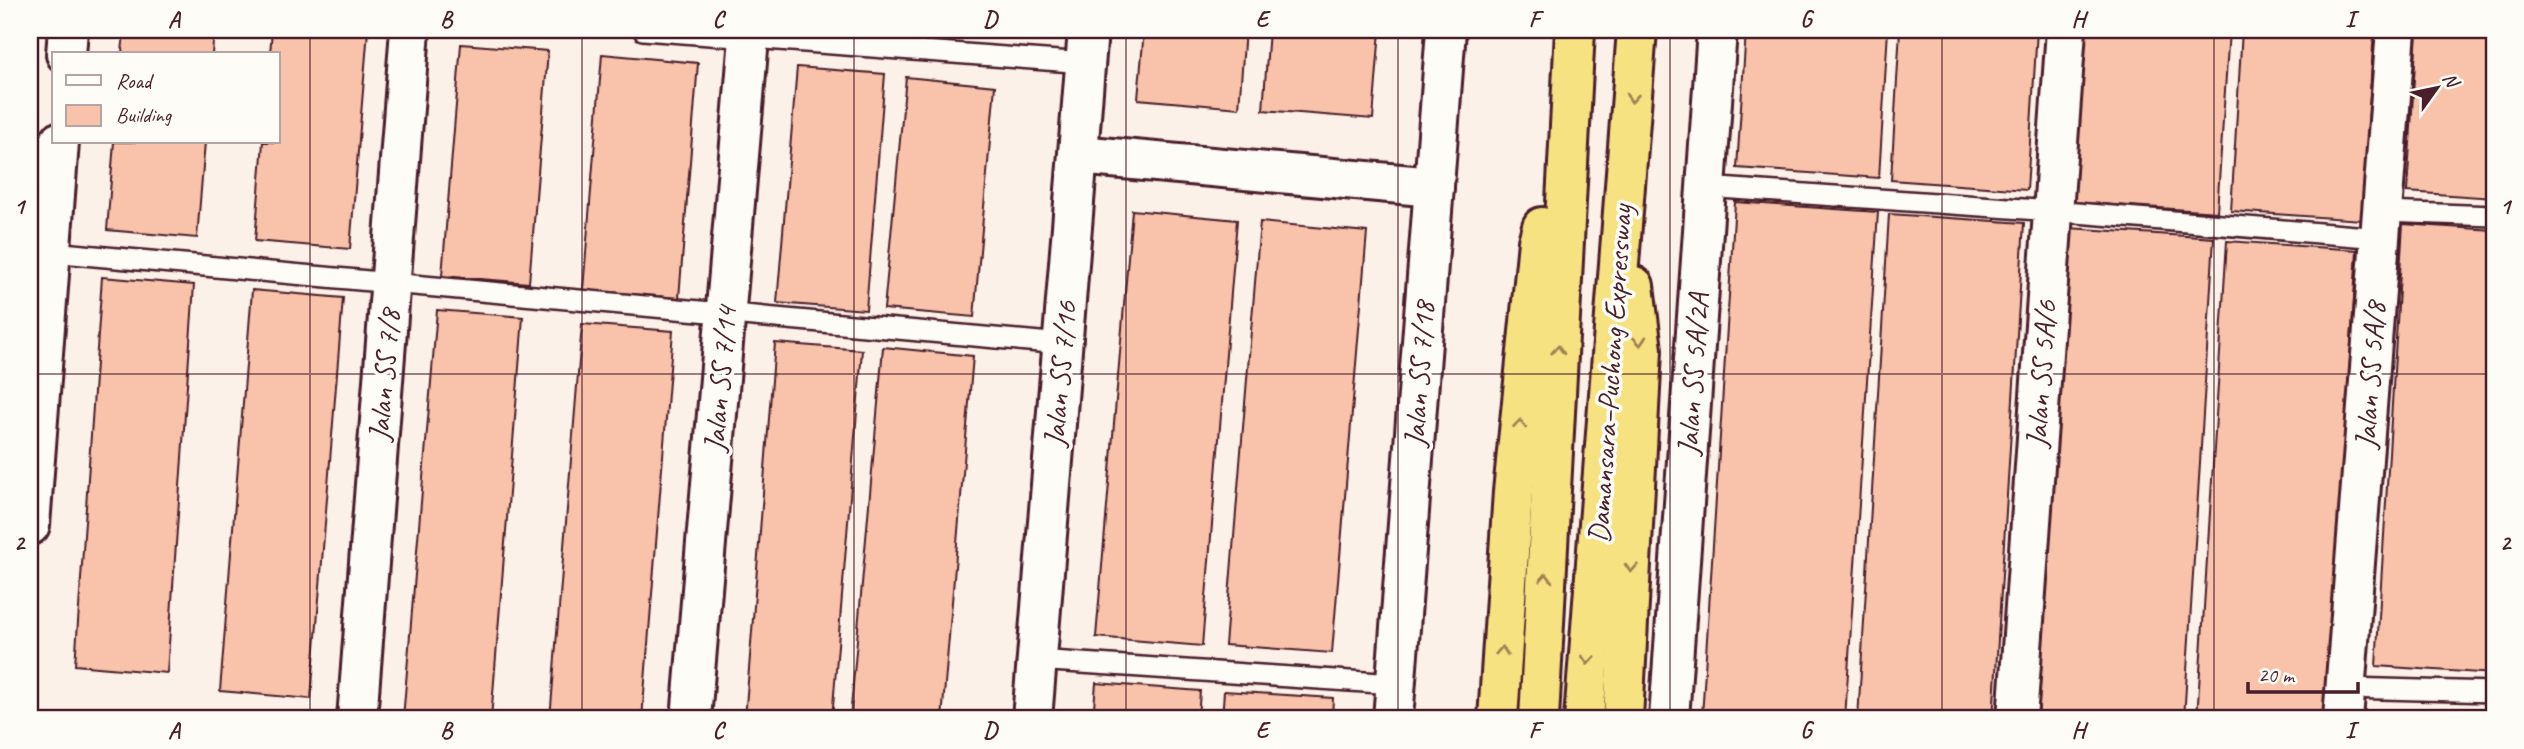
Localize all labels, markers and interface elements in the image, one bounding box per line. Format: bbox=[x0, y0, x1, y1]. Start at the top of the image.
text: A bbox=[168, 5, 182, 34]
text: B bbox=[440, 5, 454, 34]
text: C bbox=[713, 5, 727, 34]
text: D bbox=[983, 5, 999, 34]
text: E bbox=[1256, 5, 1272, 34]
text: F bbox=[1529, 5, 1545, 34]
text: G bbox=[1800, 5, 1815, 34]
text: H bbox=[2071, 5, 2089, 34]
text: I bbox=[2345, 5, 2360, 34]
legend bbox=[52, 52, 280, 144]
north arrow bbox=[2402, 52, 2472, 122]
text: Road bbox=[116, 68, 155, 94]
text: N bbox=[2437, 68, 2465, 93]
one-way arrow bbox=[1625, 93, 1640, 104]
text: Building bbox=[116, 102, 173, 128]
text: 1 bbox=[14, 192, 27, 221]
text: 1 bbox=[2500, 192, 2513, 221]
street label: Damansara–Puchong Expressway bbox=[1579, 202, 1641, 544]
street label: Jalan SS 5A/2A bbox=[1668, 290, 1718, 458]
street label: Jalan SS 7/16 bbox=[1035, 298, 1085, 450]
street label: Jalan SS 7/18 bbox=[1395, 298, 1443, 450]
street label: Jalan SS 5A/6 bbox=[2017, 298, 2065, 451]
street label: Jalan SS 5A/8 bbox=[2346, 298, 2394, 452]
street label: Jalan SS 7/14 bbox=[695, 302, 745, 455]
street label: Jalan SS 7/8 bbox=[359, 305, 409, 444]
one-way arrow bbox=[1633, 336, 1648, 347]
one-way arrow bbox=[1550, 345, 1565, 356]
one-way arrow bbox=[1512, 419, 1527, 430]
text: 2 bbox=[14, 528, 27, 557]
text: 2 bbox=[2500, 528, 2513, 557]
one-way arrow bbox=[1623, 563, 1638, 574]
one-way arrow bbox=[1539, 572, 1554, 583]
one-way arrow bbox=[1495, 645, 1510, 656]
scale bar bbox=[2248, 651, 2358, 695]
one-way arrow bbox=[1581, 654, 1596, 665]
text: 20 m bbox=[2258, 662, 2296, 688]
text: A bbox=[168, 716, 182, 745]
text: B bbox=[440, 716, 454, 745]
text: C bbox=[713, 716, 727, 745]
text: D bbox=[983, 716, 999, 745]
text: E bbox=[1256, 716, 1272, 745]
text: F bbox=[1529, 716, 1545, 745]
text: G bbox=[1800, 716, 1815, 745]
text: H bbox=[2071, 716, 2089, 745]
text: I bbox=[2345, 716, 2360, 745]

